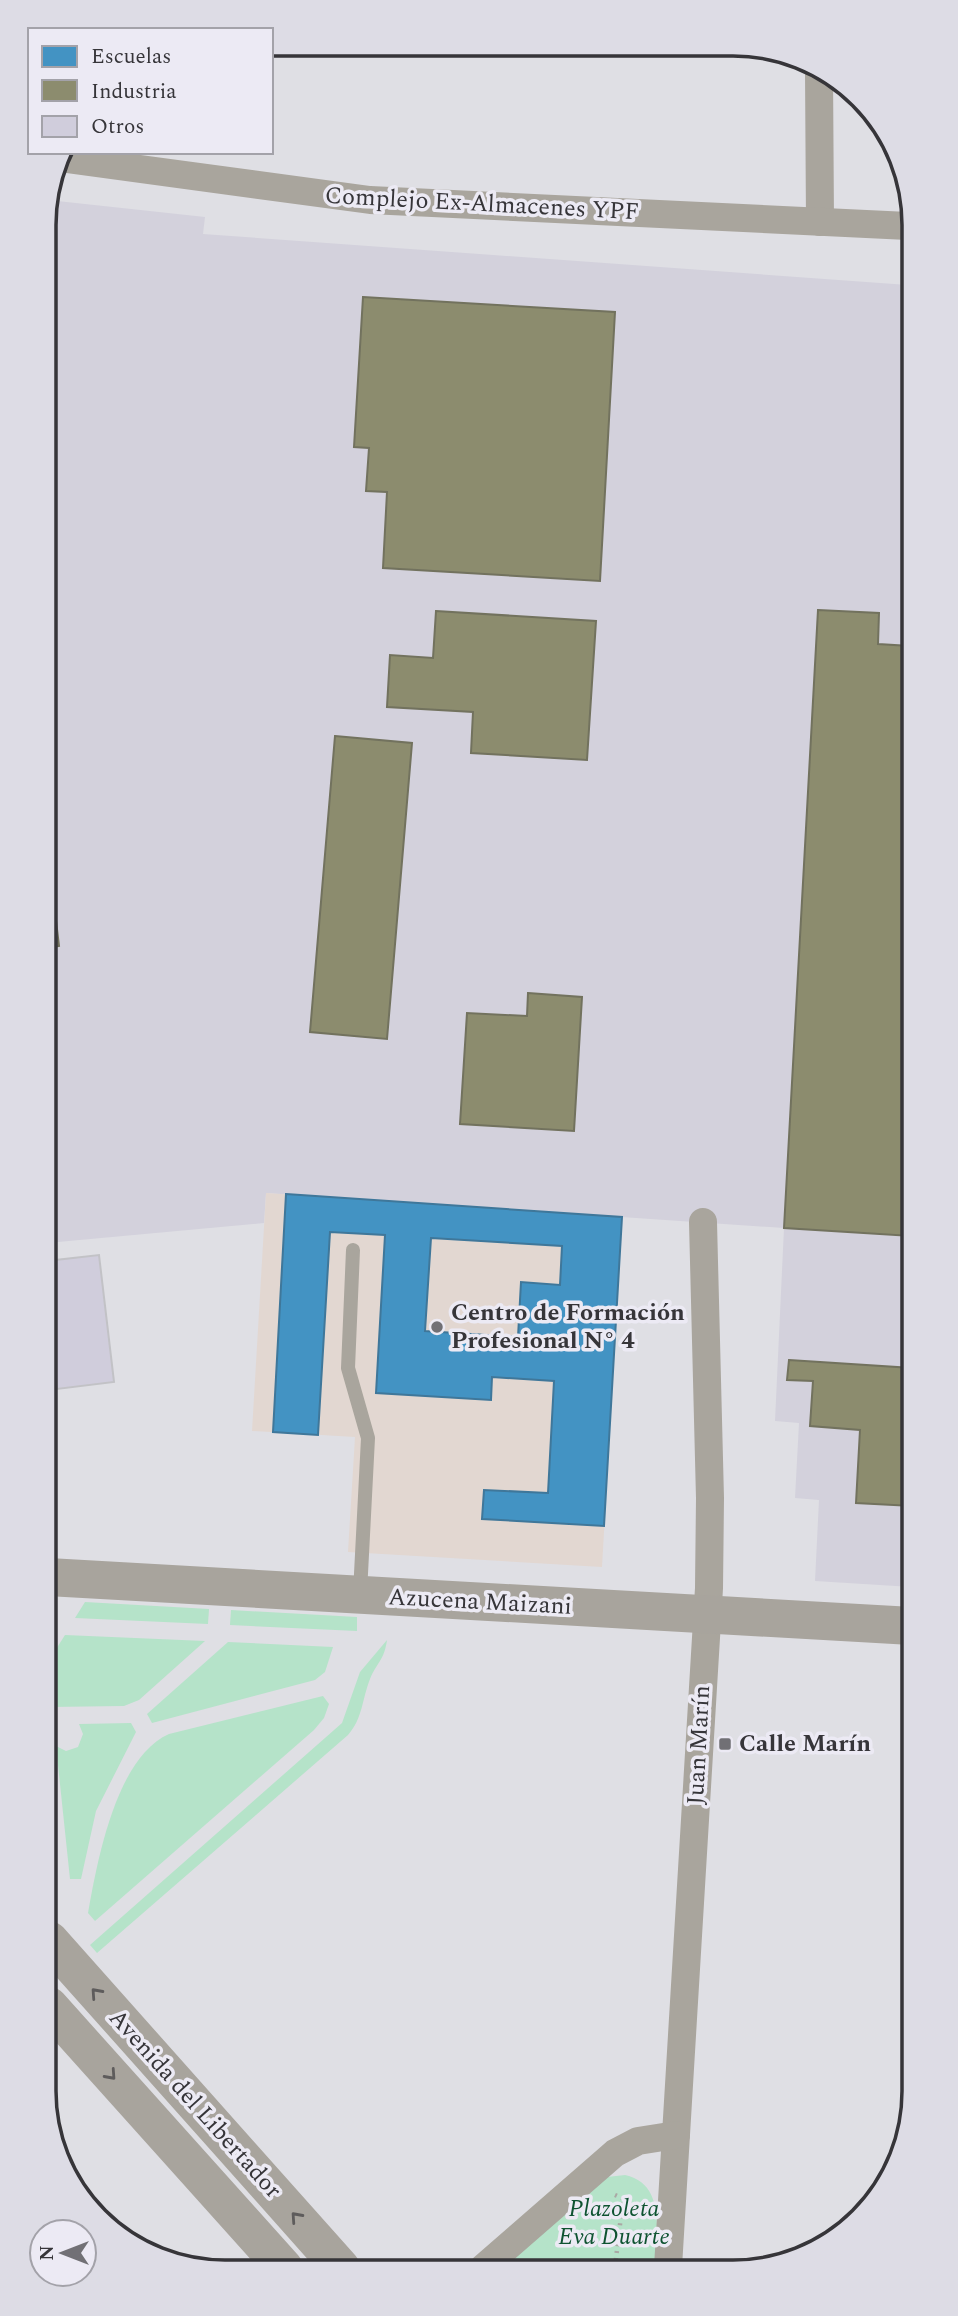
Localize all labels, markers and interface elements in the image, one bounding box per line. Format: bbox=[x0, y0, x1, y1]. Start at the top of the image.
legend bbox=[28, 28, 273, 154]
text: Escuelas bbox=[91, 41, 171, 73]
text: Industria bbox=[91, 76, 177, 108]
text: Otros bbox=[91, 111, 144, 143]
street label: Complejo Ex-Almacenes YPF bbox=[324, 178, 640, 230]
place label: Centro de Formación Profesional N° 4 bbox=[451, 1295, 685, 1359]
marker: Centro de Formación Profesional N° 4 bbox=[429, 1319, 445, 1335]
street label: Azucena Maizani bbox=[387, 1579, 573, 1625]
street label: Juan Marín bbox=[678, 1684, 720, 1806]
place label: Calle Marín bbox=[739, 1726, 871, 1762]
marker: Calle Marín bbox=[717, 1736, 733, 1752]
one-way arrow bbox=[91, 1988, 104, 2001]
street label: Avenida del Libertador bbox=[100, 2001, 290, 2207]
one-way arrow bbox=[103, 2067, 115, 2080]
park label: Plazoleta Eva Duarte bbox=[558, 2191, 670, 2255]
one-way arrow bbox=[292, 2212, 304, 2225]
north arrow bbox=[28, 2218, 98, 2288]
text: N bbox=[33, 2245, 62, 2261]

